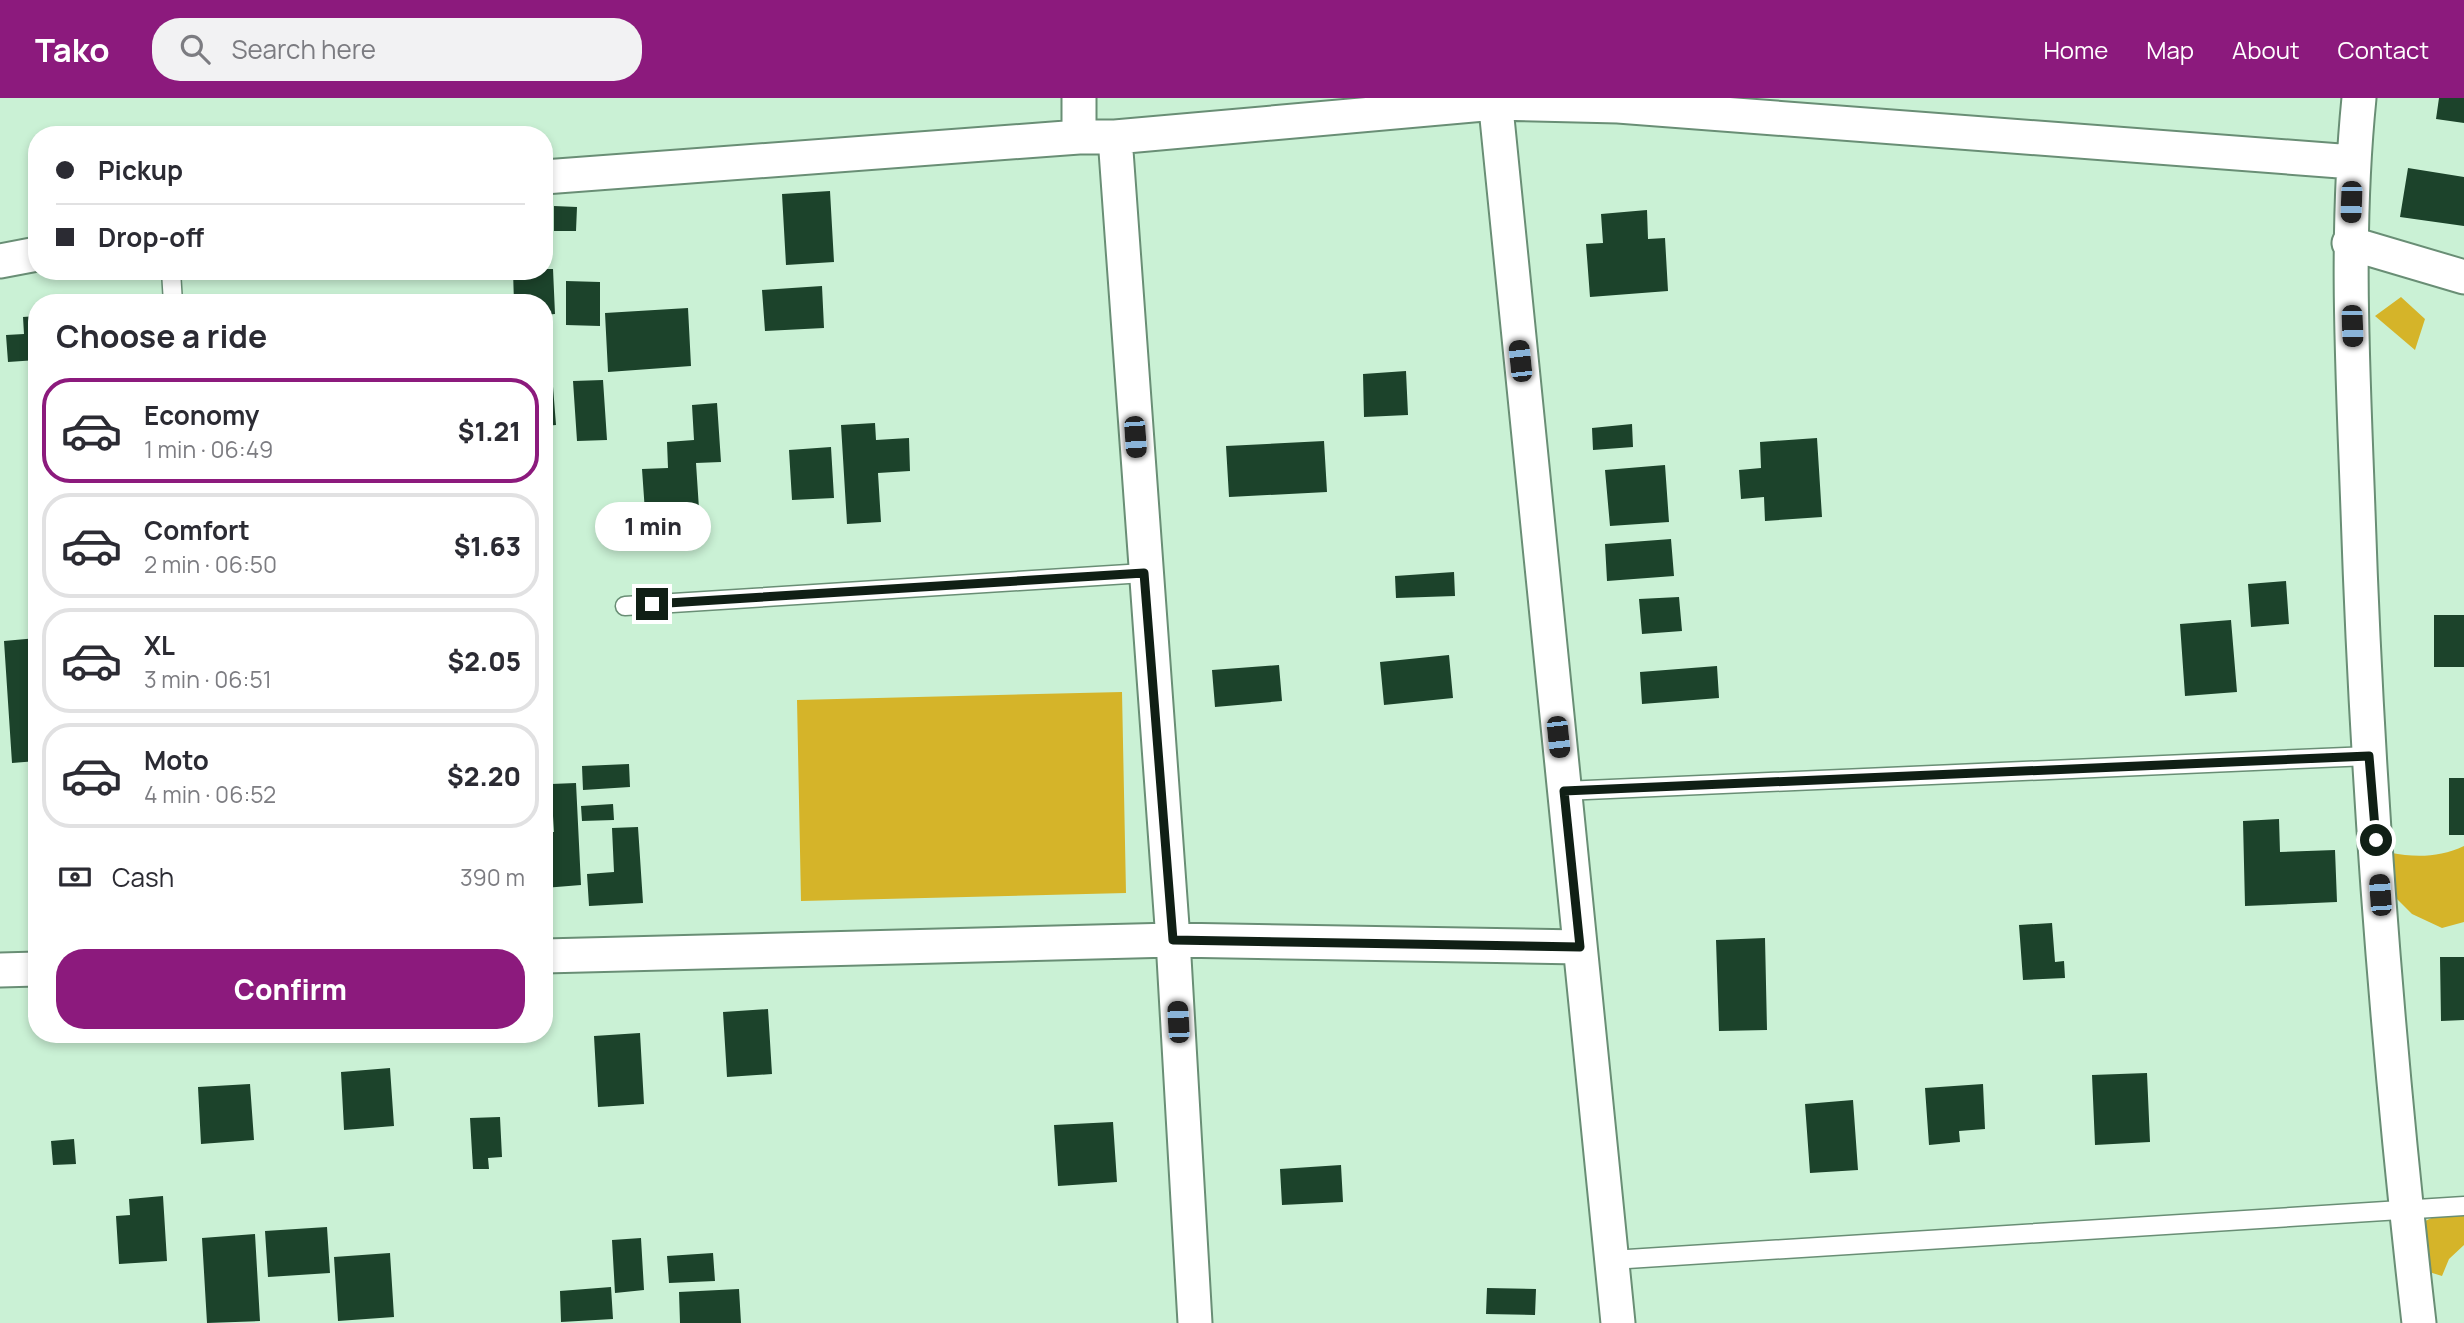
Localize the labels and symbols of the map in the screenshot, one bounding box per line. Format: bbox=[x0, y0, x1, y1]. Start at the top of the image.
car bbox=[2340, 181, 2363, 223]
car bbox=[2341, 305, 2364, 347]
car bbox=[1508, 339, 1533, 383]
car bbox=[1124, 415, 1147, 459]
callout: 1 min bbox=[594, 503, 710, 552]
route end bbox=[636, 588, 668, 620]
car bbox=[1546, 715, 1571, 759]
route start bbox=[2360, 824, 2392, 856]
car bbox=[2369, 873, 2392, 917]
car bbox=[1167, 1000, 1190, 1044]

